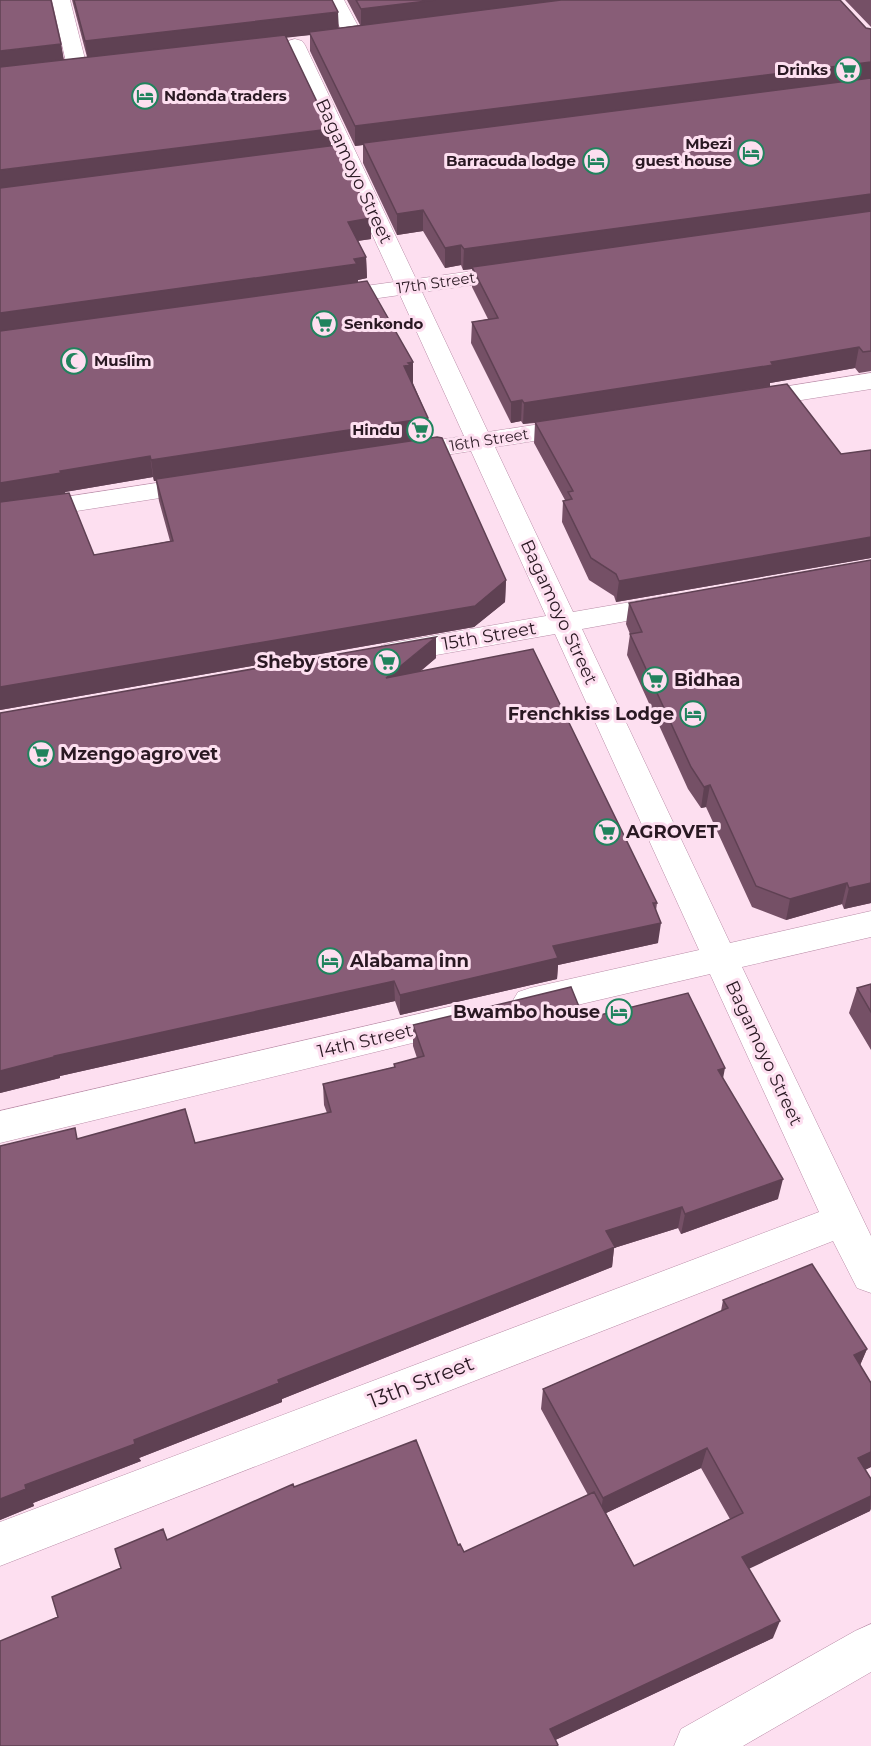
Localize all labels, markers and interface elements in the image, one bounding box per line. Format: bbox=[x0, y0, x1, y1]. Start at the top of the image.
supermarket icon: Drinks bbox=[833, 55, 863, 85]
place label: Drinks bbox=[777, 60, 828, 79]
hotel icon: Ndonda traders bbox=[130, 81, 160, 111]
place label: Ndonda traders bbox=[164, 86, 287, 105]
street label: Bagamoyo Street bbox=[311, 95, 397, 247]
place label: Mbezi guest house bbox=[635, 134, 732, 170]
hotel icon: Mbezi guest house bbox=[736, 138, 766, 168]
hotel icon: Barracuda lodge bbox=[581, 146, 611, 176]
place label: Barracuda lodge bbox=[446, 151, 576, 170]
street label: 17th Street bbox=[395, 268, 477, 297]
supermarket icon: Senkondo bbox=[309, 309, 339, 339]
place label: Senkondo bbox=[344, 314, 424, 333]
mosque icon: Muslim bbox=[59, 346, 89, 376]
place label: Muslim bbox=[94, 351, 151, 370]
supermarket icon: Hindu bbox=[405, 415, 435, 445]
place label: Hindu bbox=[352, 420, 400, 439]
street label: 16th Street bbox=[448, 424, 530, 455]
street label: Bagamoyo Street bbox=[516, 536, 602, 688]
street label: 15th Street bbox=[440, 617, 538, 655]
supermarket icon: Sheby store bbox=[372, 647, 402, 677]
place label: Sheby store bbox=[257, 651, 368, 673]
supermarket icon: Bidhaa bbox=[640, 665, 670, 695]
place label: Bidhaa bbox=[674, 669, 740, 691]
hotel icon: Frenchkiss Lodge bbox=[678, 699, 708, 729]
place label: Frenchkiss Lodge bbox=[508, 703, 674, 725]
supermarket icon: Mzengo agro vet bbox=[26, 739, 56, 769]
place label: Mzengo agro vet bbox=[60, 743, 218, 765]
supermarket icon: AGROVET bbox=[592, 817, 622, 847]
place label: AGROVET bbox=[625, 821, 719, 843]
hotel icon: Alabama inn bbox=[315, 946, 345, 976]
place label: Alabama inn bbox=[349, 950, 469, 972]
street label: Bagamoyo Street bbox=[721, 977, 807, 1129]
hotel icon: Bwambo house bbox=[604, 997, 634, 1027]
place label: Bwambo house bbox=[453, 1001, 600, 1023]
street label: 14th Street bbox=[315, 1019, 415, 1063]
street label: 13th Street bbox=[364, 1350, 477, 1413]

